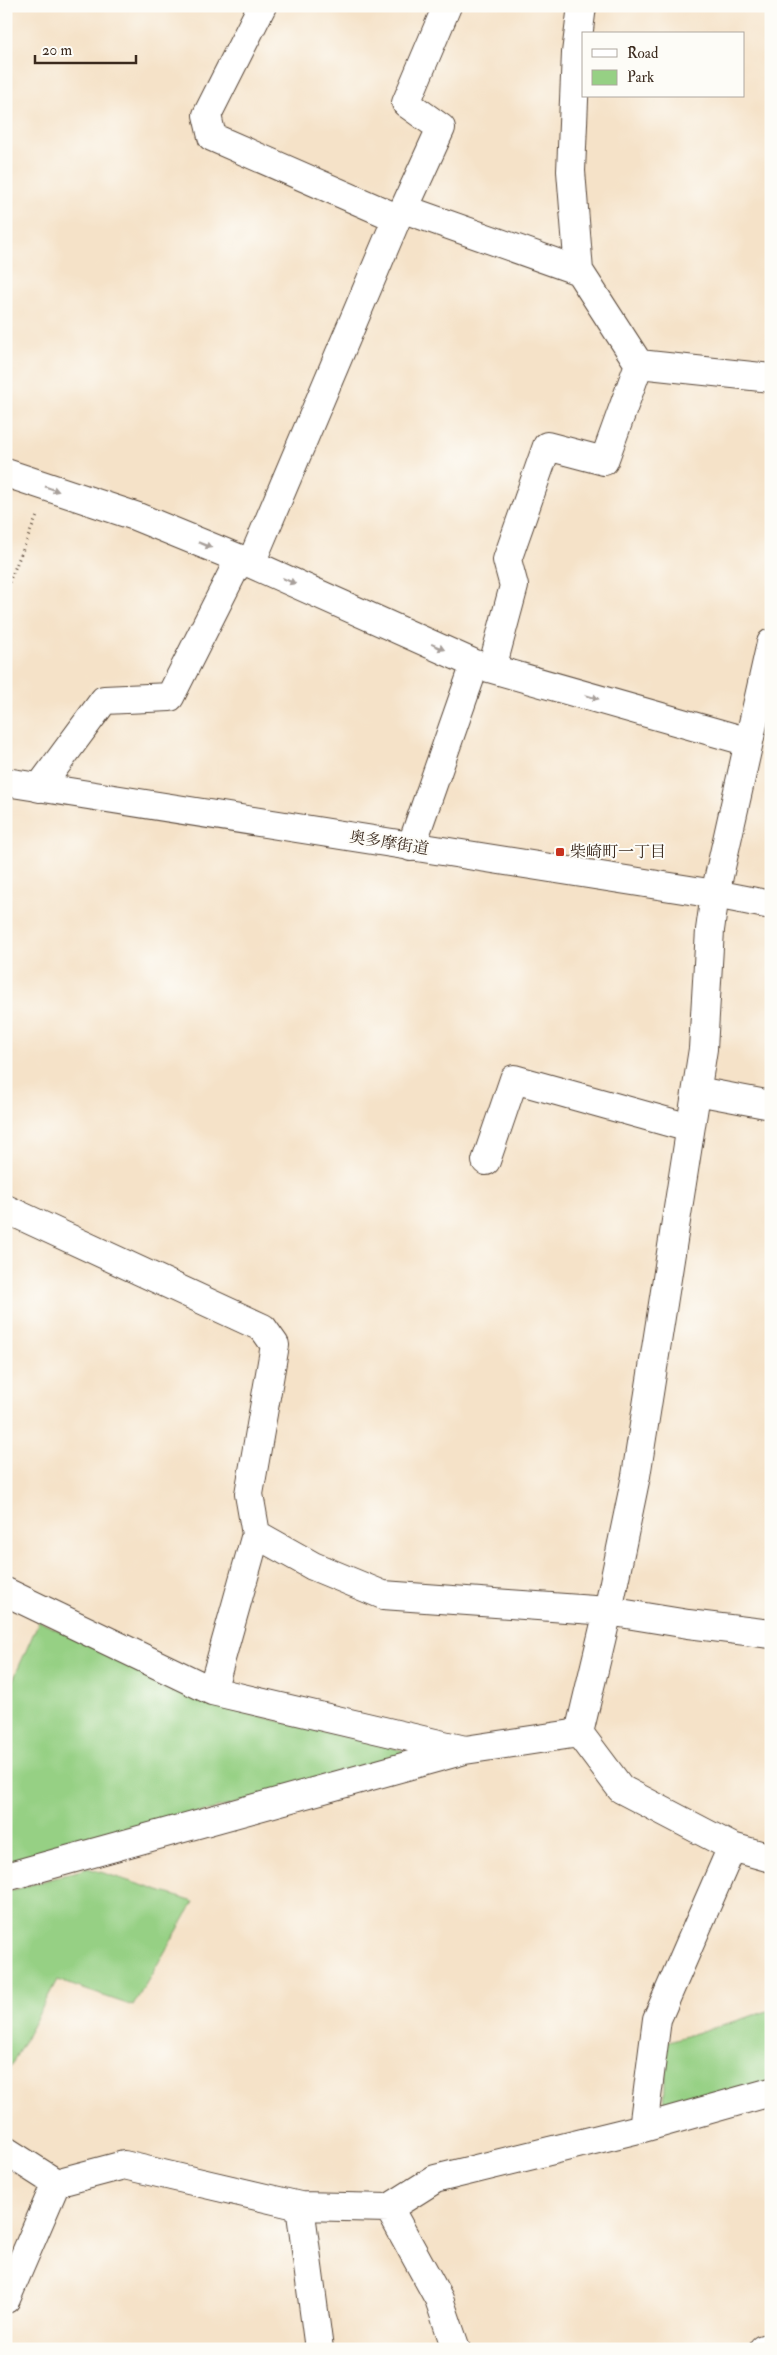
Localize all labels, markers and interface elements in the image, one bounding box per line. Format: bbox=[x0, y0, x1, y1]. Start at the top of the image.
scale bar bbox=[35, 32, 136, 64]
legend bbox=[582, 32, 744, 98]
text: 20 m bbox=[42, 41, 72, 60]
text: Road bbox=[627, 44, 659, 63]
text: Park bbox=[627, 68, 654, 87]
one-way arrow bbox=[45, 486, 60, 493]
one-way arrow bbox=[198, 541, 213, 549]
one-way arrow bbox=[282, 578, 296, 586]
one-way arrow bbox=[431, 644, 445, 652]
one-way arrow bbox=[585, 693, 600, 701]
street label: 奥多摩街道 bbox=[348, 827, 430, 859]
place label: 柴崎町一丁目 bbox=[570, 842, 666, 862]
marker: 柴崎町一丁目 bbox=[554, 846, 566, 858]

